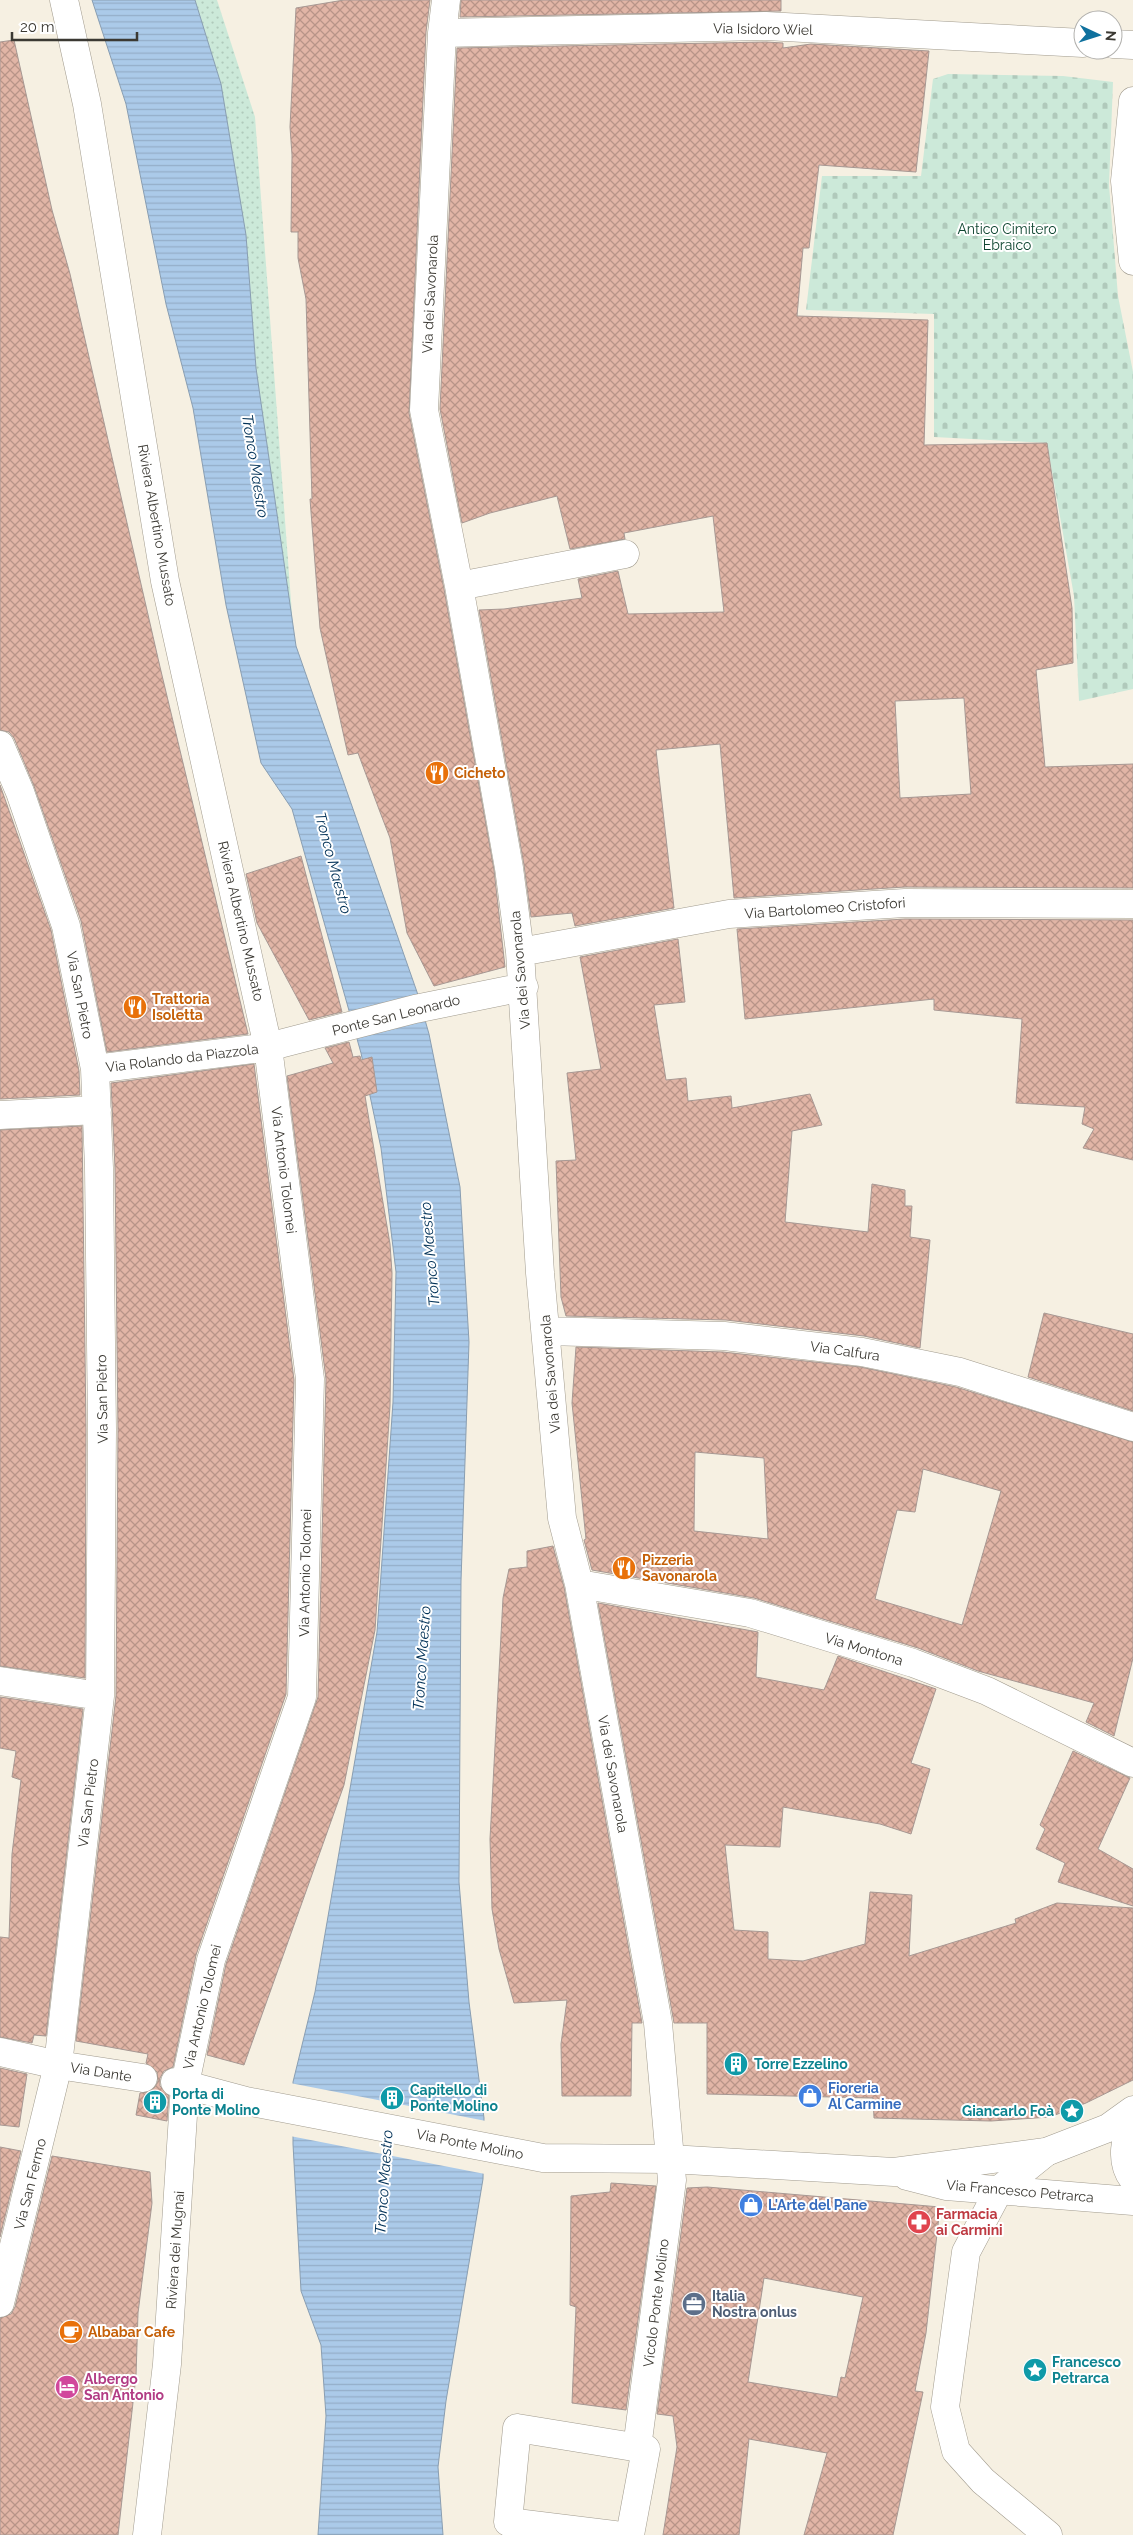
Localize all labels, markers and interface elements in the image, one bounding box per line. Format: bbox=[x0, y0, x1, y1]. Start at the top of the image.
scale bar bbox=[12, 10, 138, 42]
north arrow bbox=[1073, 10, 1123, 60]
text: 20 m bbox=[20, 18, 55, 36]
street label: Via Isidoro Wiel bbox=[713, 20, 813, 38]
text: N bbox=[1103, 30, 1119, 42]
park label: Antico Cimitero Ebraico bbox=[957, 221, 1057, 253]
street label: Via dei Savonarola bbox=[419, 234, 441, 354]
water label: Tronco Maestro bbox=[238, 413, 272, 519]
street label: Riviera Albertino Mussato bbox=[135, 443, 179, 607]
restaurant icon: Cicheto bbox=[424, 760, 450, 786]
place label: Cicheto bbox=[454, 765, 506, 781]
water label: Tronco Maestro bbox=[311, 810, 355, 916]
street label: Riviera Albertino Mussato bbox=[215, 839, 267, 1003]
street label: Via Bartolomeo Cristofori bbox=[744, 894, 906, 922]
street label: Via dei Savonarola bbox=[507, 910, 533, 1030]
street label: Via San Pietro bbox=[64, 950, 96, 1040]
place label: Trattoria Isoletta bbox=[152, 991, 209, 1023]
street label: Ponte San Leonardo bbox=[330, 991, 462, 1039]
restaurant icon: Trattoria Isoletta bbox=[122, 994, 148, 1020]
street label: Via Rolando da Piazzola bbox=[105, 1041, 259, 1075]
street label: Via Antonio Tolomei bbox=[268, 1105, 300, 1235]
water label: Tronco Maestro bbox=[416, 1201, 444, 1307]
street label: Via dei Savonarola bbox=[537, 1314, 563, 1434]
street label: Via Calfura bbox=[809, 1338, 881, 1364]
street label: Via San Pietro bbox=[93, 1354, 111, 1444]
street label: Via Antonio Tolomei bbox=[296, 1509, 314, 1637]
place label: Pizzeria Savonarola bbox=[642, 1552, 717, 1584]
restaurant icon: Pizzeria Savonarola bbox=[611, 1555, 637, 1581]
water label: Tronco Maestro bbox=[409, 1605, 435, 1711]
street label: Via Montona bbox=[823, 1630, 905, 1668]
street label: Via dei Savonarola bbox=[595, 1714, 631, 1834]
street label: Via San Pietro bbox=[75, 1758, 101, 1848]
street label: Via Antonio Tolomei bbox=[180, 1943, 224, 2071]
building icon: Torre Ezzelino bbox=[723, 2051, 749, 2077]
place label: Torre Ezzelino bbox=[754, 2056, 848, 2072]
street label: Via Dante bbox=[69, 2059, 133, 2085]
place label: Fioreria Al Carmine bbox=[828, 2080, 902, 2112]
place label: Capitello di Ponte Molino bbox=[410, 2082, 498, 2114]
shop icon: Fioreria Al Carmine bbox=[797, 2083, 823, 2109]
building icon: Capitello di Ponte Molino bbox=[379, 2085, 405, 2111]
place label: Porta di Ponte Molino bbox=[172, 2086, 260, 2118]
building icon: Porta di Ponte Molino bbox=[142, 2089, 168, 2115]
place icon: Giancarlo Foà bbox=[1059, 2098, 1085, 2124]
place label: Giancarlo Foà bbox=[962, 2103, 1054, 2119]
street label: Via Ponte Molino bbox=[415, 2126, 525, 2162]
water label: Tronco Maestro bbox=[371, 2129, 397, 2235]
street label: Via San Fermo bbox=[11, 2137, 49, 2231]
street label: Via Francesco Petrarca bbox=[945, 2177, 1095, 2205]
street label: Riviera dei Mugnai bbox=[163, 2190, 187, 2310]
shop icon: L'Arte del Pane bbox=[738, 2192, 764, 2218]
place label: L'Arte del Pane bbox=[768, 2197, 868, 2213]
place label: Farmacia ai Carmini bbox=[936, 2206, 1003, 2238]
pharmacy icon: Farmacia ai Carmini bbox=[906, 2209, 932, 2235]
street label: Vicolo Ponte Molino bbox=[640, 2238, 672, 2368]
place label: Italia Nostra onlus bbox=[712, 2288, 797, 2320]
office icon: Italia Nostra onlus bbox=[681, 2291, 707, 2317]
cafe icon: Albabar Cafe bbox=[58, 2319, 84, 2345]
place label: Albabar Cafe bbox=[88, 2324, 176, 2340]
place label: Francesco Petrarca bbox=[1052, 2354, 1122, 2386]
place icon: Francesco Petrarca bbox=[1022, 2357, 1048, 2383]
place label: Albergo San Antonio bbox=[84, 2371, 165, 2403]
hotel icon: Albergo San Antonio bbox=[54, 2374, 80, 2400]

